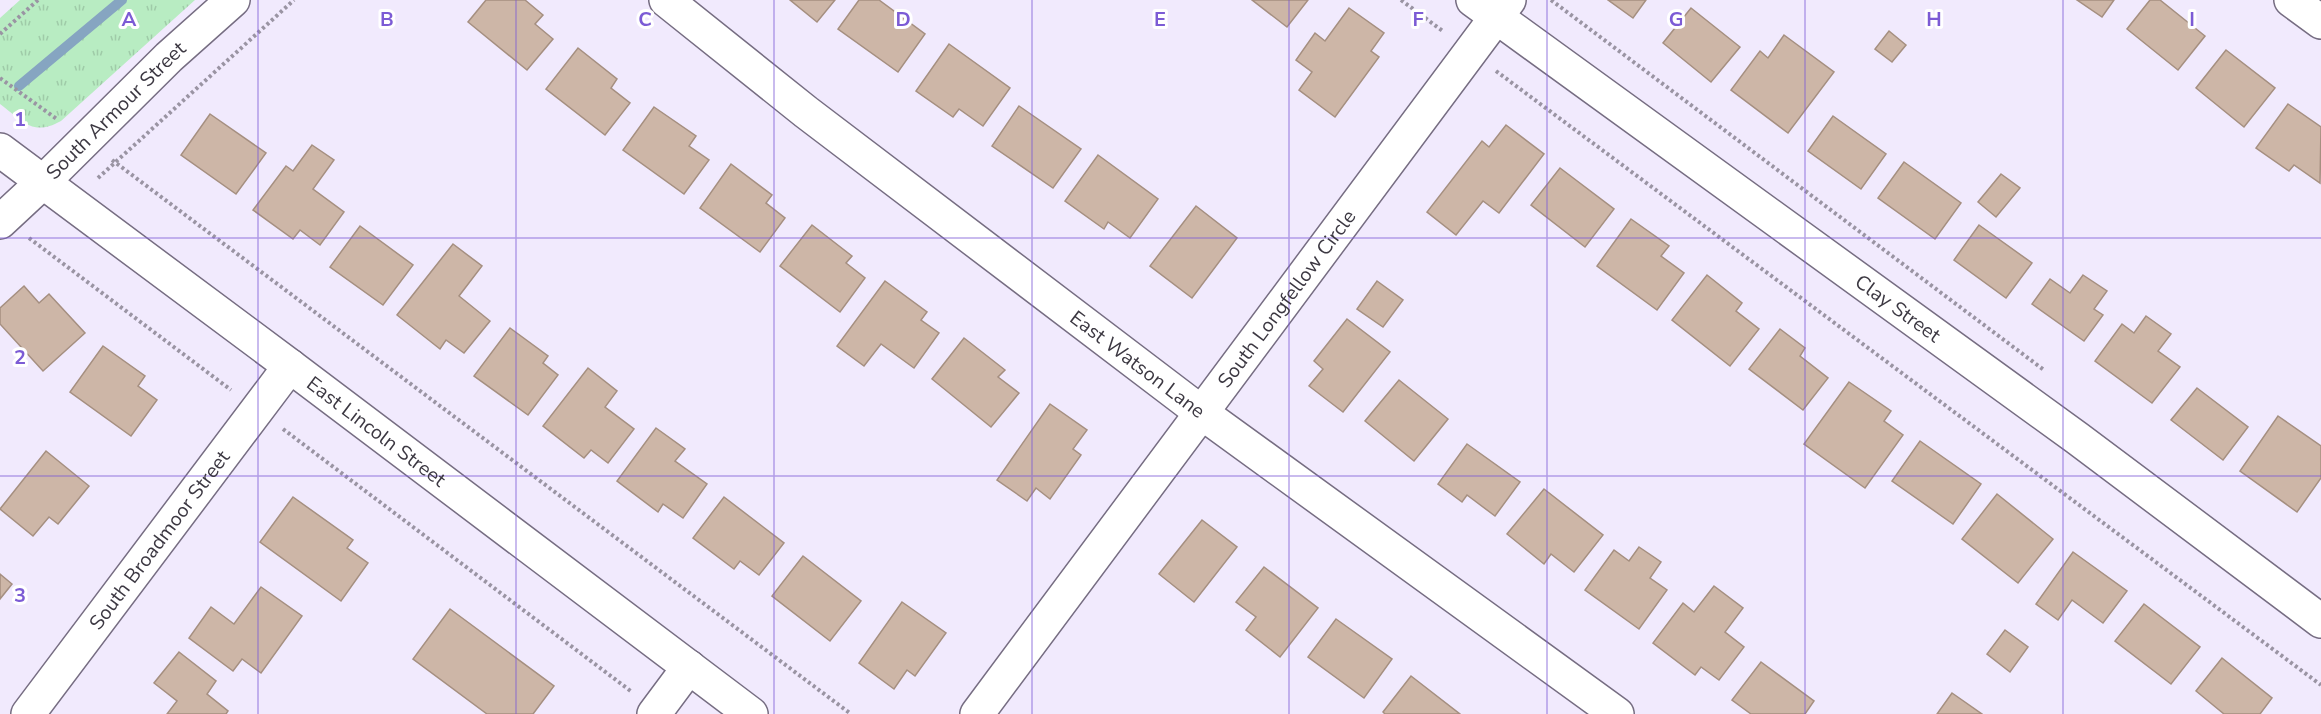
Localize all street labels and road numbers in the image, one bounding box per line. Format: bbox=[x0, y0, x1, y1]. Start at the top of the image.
street label: South Armour Street bbox=[40, 35, 192, 186]
street label: South Longfellow Circle bbox=[1212, 204, 1362, 394]
street label: Clay Street bbox=[1849, 268, 1947, 349]
street label: East Watson Lane bbox=[1064, 304, 1211, 425]
street label: East Lincoln Street bbox=[301, 370, 452, 494]
street label: South Broadmoor Street bbox=[83, 444, 237, 636]

